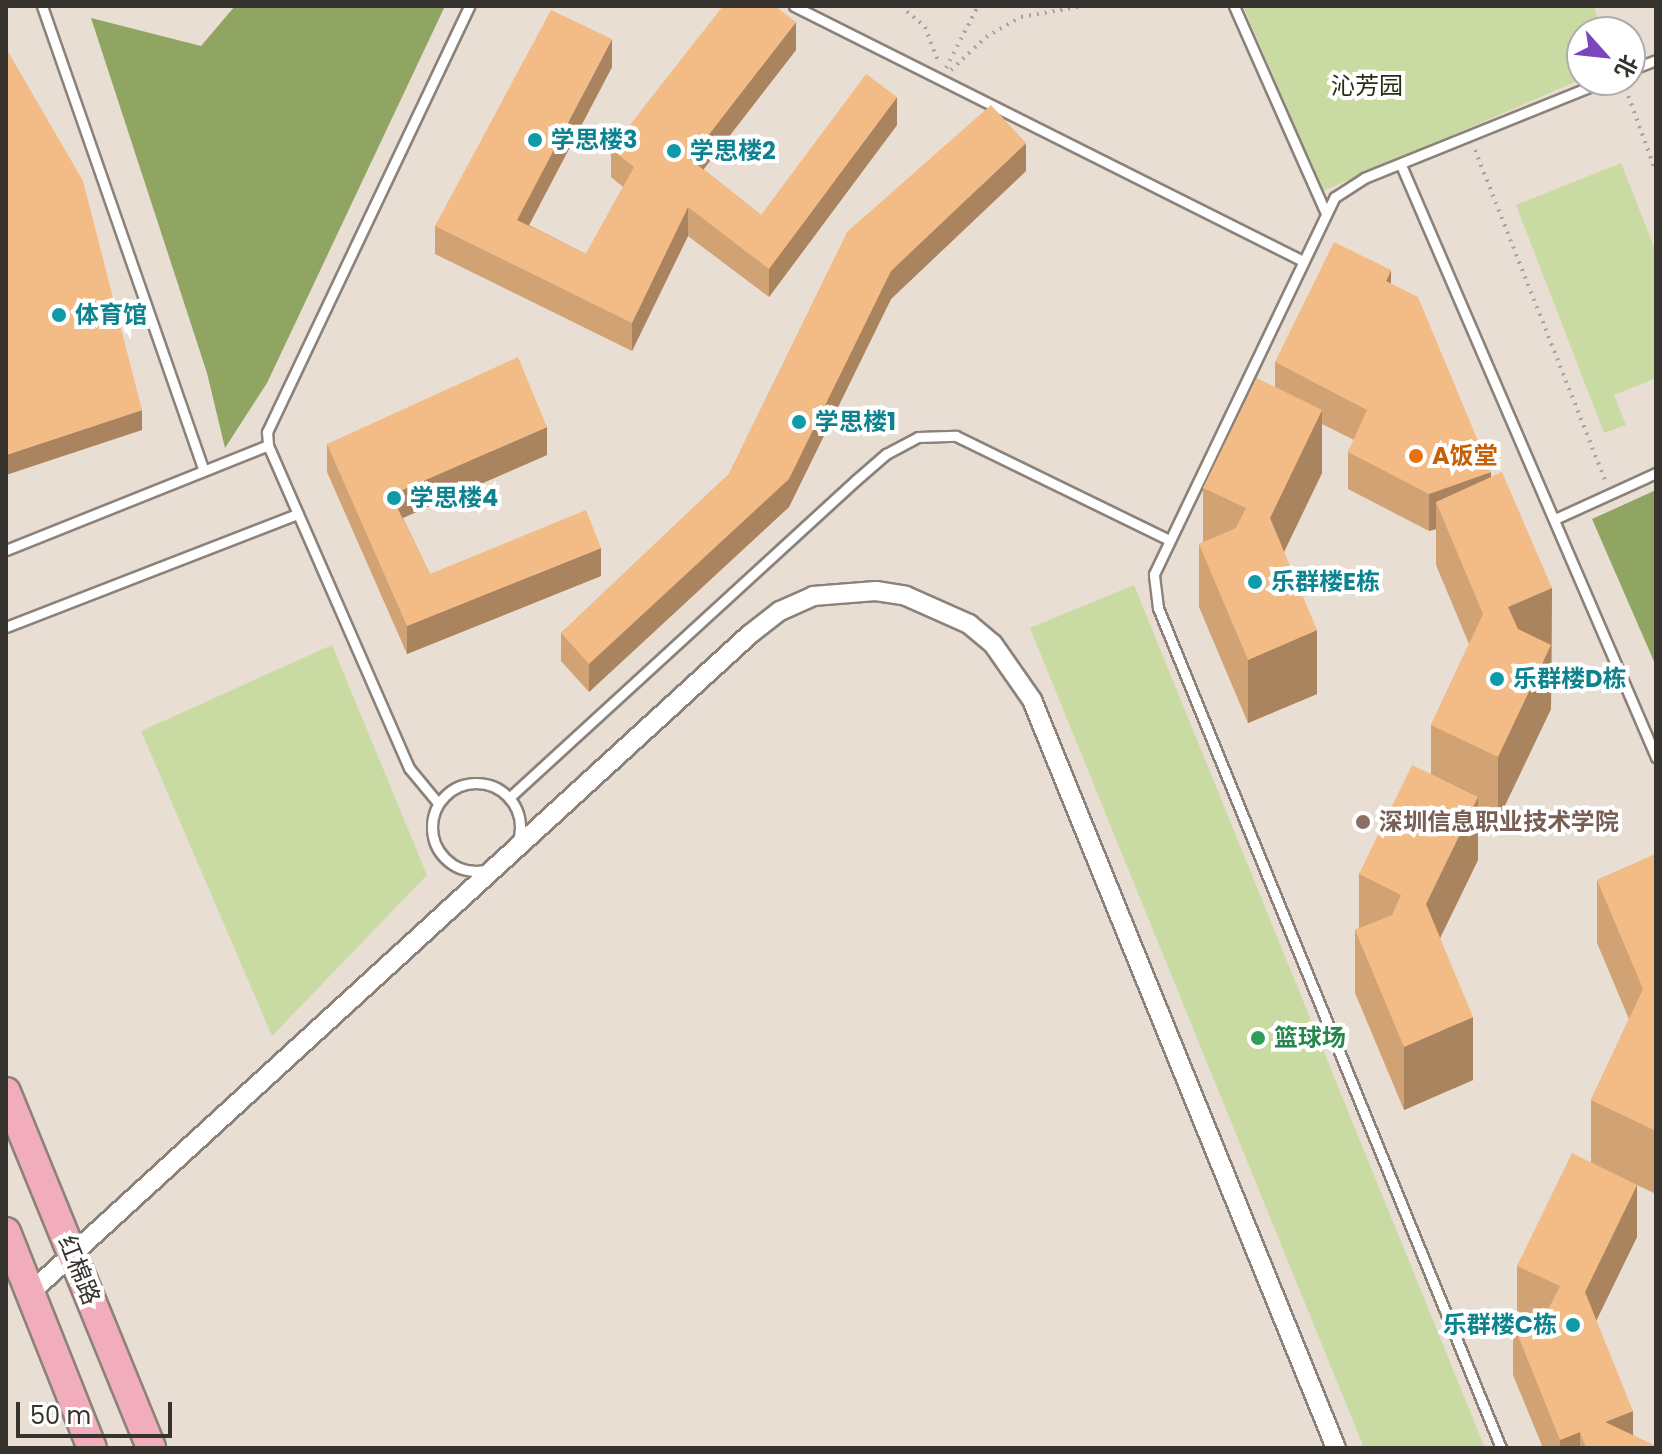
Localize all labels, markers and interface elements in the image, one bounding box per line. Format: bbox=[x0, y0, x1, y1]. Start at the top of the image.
north arrow bbox=[1566, 16, 1646, 96]
text: 北 bbox=[1607, 49, 1645, 83]
park label: 沁芳园 bbox=[1331, 72, 1403, 100]
place label: 学思楼3 bbox=[551, 126, 638, 154]
marker: 学思楼3 bbox=[526, 131, 544, 149]
place label: 学思楼2 bbox=[690, 137, 776, 165]
marker: 学思楼2 bbox=[665, 142, 683, 160]
place label: 体育馆 bbox=[75, 301, 147, 329]
marker: 体育馆 bbox=[50, 306, 68, 324]
place label: 学思楼1 bbox=[815, 408, 896, 436]
marker: 学思楼1 bbox=[790, 413, 808, 431]
place label: A饭堂 bbox=[1432, 442, 1498, 470]
marker: A饭堂 bbox=[1407, 447, 1425, 465]
place label: 学思楼4 bbox=[410, 484, 498, 512]
marker: 学思楼4 bbox=[385, 489, 403, 507]
place label: 乐群楼E栋 bbox=[1271, 568, 1380, 596]
marker: 乐群楼E栋 bbox=[1246, 573, 1264, 591]
place label: 乐群楼D栋 bbox=[1513, 665, 1626, 693]
marker: 乐群楼D栋 bbox=[1488, 670, 1506, 688]
place label: 深圳信息职业技术学院 bbox=[1379, 808, 1619, 836]
marker: 深圳信息职业技术学院 bbox=[1354, 813, 1372, 831]
place label: 篮球场 bbox=[1274, 1024, 1346, 1052]
marker: 篮球场 bbox=[1249, 1029, 1267, 1047]
street label: 红棉路 bbox=[52, 1231, 106, 1309]
place label: 乐群楼C栋 bbox=[1443, 1311, 1557, 1339]
marker: 乐群楼C栋 bbox=[1564, 1316, 1582, 1334]
scale bar bbox=[20, 1386, 176, 1436]
text: 50 m bbox=[30, 1399, 91, 1432]

